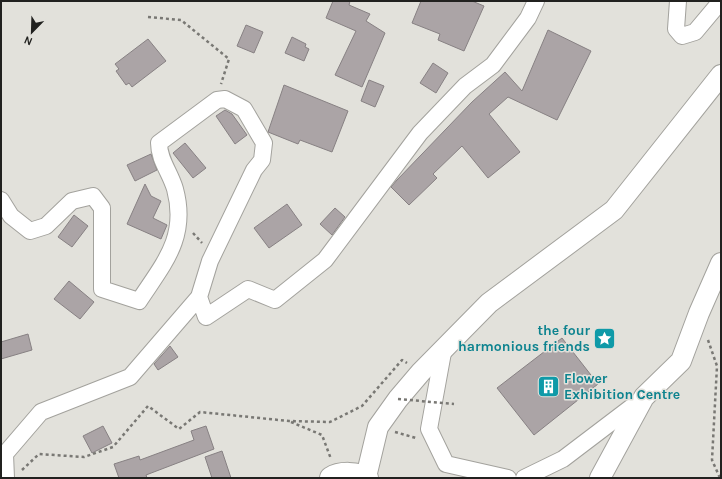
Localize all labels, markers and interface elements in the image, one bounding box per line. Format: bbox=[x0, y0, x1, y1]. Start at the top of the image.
north arrow bbox=[12, 12, 52, 52]
text: N bbox=[22, 33, 34, 48]
place label: the four harmonious friends bbox=[458, 322, 590, 355]
place icon: the four harmonious friends bbox=[592, 325, 618, 351]
place label: Flower Exhibition Centre bbox=[564, 370, 680, 403]
building icon: Flower Exhibition Centre bbox=[535, 373, 561, 399]

